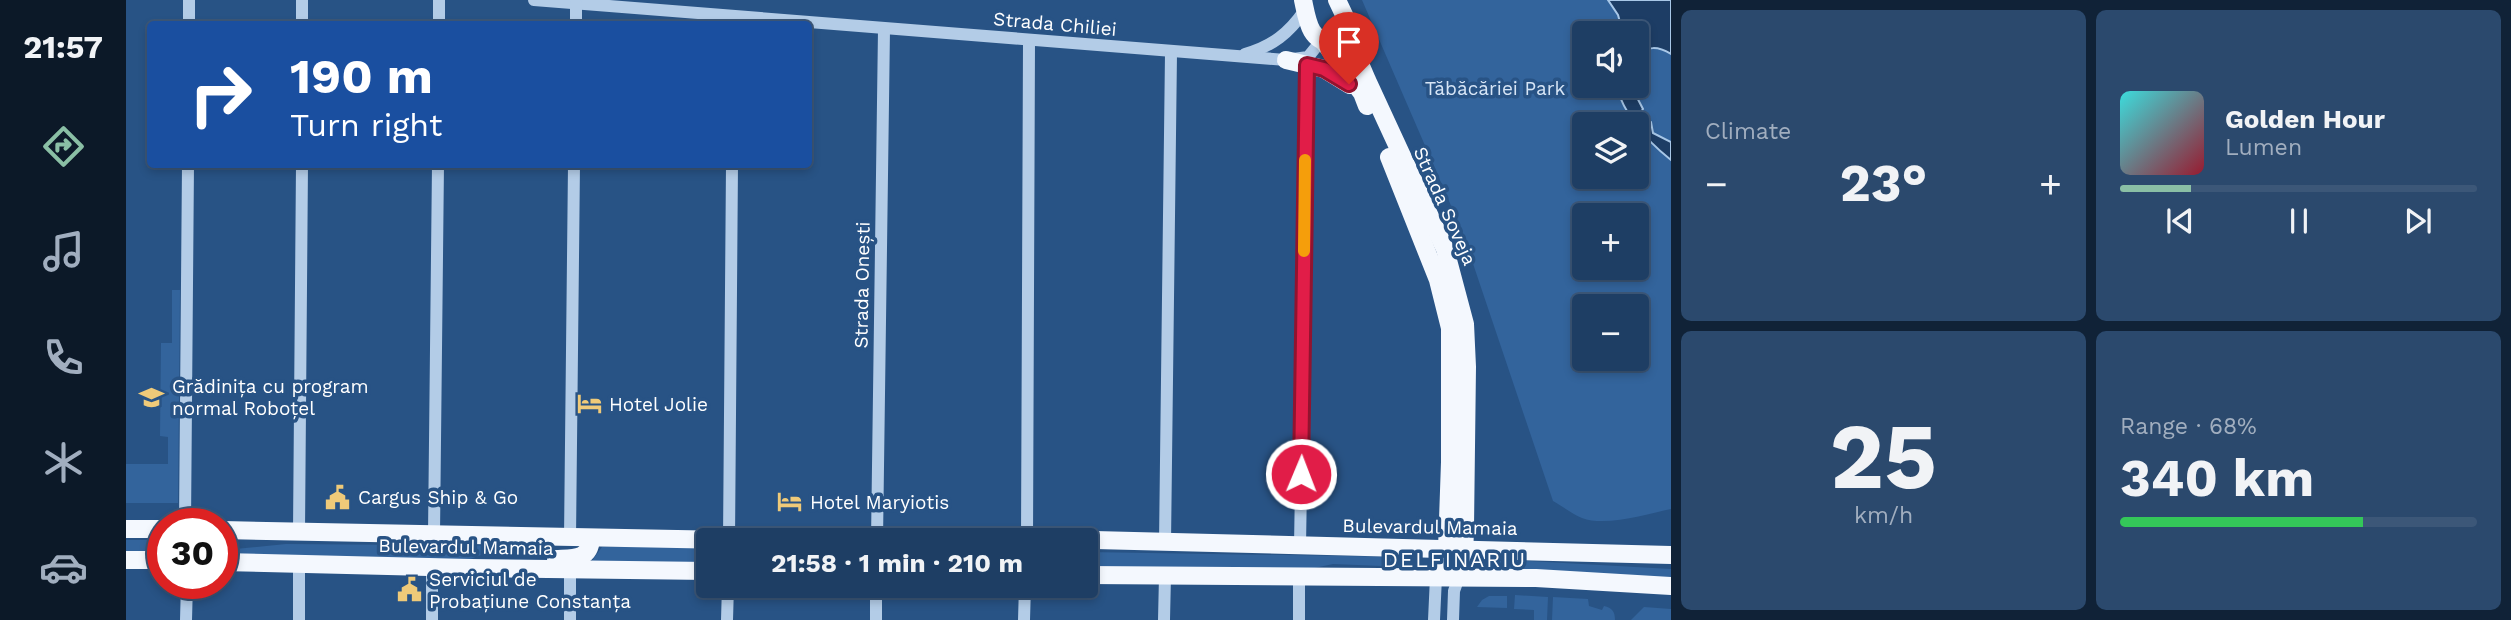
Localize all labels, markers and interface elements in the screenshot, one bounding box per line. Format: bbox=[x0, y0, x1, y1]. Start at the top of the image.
street label: Strada Chiliei bbox=[992, 7, 1118, 41]
pin bbox=[1319, 12.0, 1379, 84]
map controls bbox=[1572, 21, 1649, 371]
button: sound bbox=[1572, 21, 1649, 98]
icon: arrive bbox=[1330, 23, 1368, 61]
text: 21:57 bbox=[23, 28, 103, 66]
text: 190 m bbox=[290, 47, 433, 105]
icon: right bbox=[175, 49, 266, 140]
park label: Tăbăcăriei Park bbox=[1425, 77, 1565, 100]
text: Golden Hour bbox=[2225, 104, 2385, 134]
text: Turn right bbox=[290, 106, 442, 144]
button: layers bbox=[1572, 112, 1649, 189]
text: Climate bbox=[1705, 118, 1791, 145]
icon: directions bbox=[39, 122, 88, 171]
text: Lumen bbox=[2225, 134, 2302, 161]
street label: Strada Soveja bbox=[1409, 143, 1481, 269]
text: 23° bbox=[1840, 153, 1927, 214]
text: − bbox=[1705, 162, 1728, 206]
text: + bbox=[2039, 162, 2062, 206]
icon: previous bbox=[2161, 202, 2199, 240]
icon: pause bbox=[2280, 202, 2318, 240]
icon: next bbox=[2399, 202, 2437, 240]
button: + bbox=[1572, 203, 1649, 280]
street label: Strada Onești bbox=[849, 221, 875, 349]
icon: music bbox=[39, 227, 88, 276]
button: − bbox=[1572, 294, 1649, 371]
icon: phone bbox=[39, 333, 88, 382]
place label: Grădinița cu program normal Roboțel bbox=[172, 375, 369, 420]
school or university icon: Grădinița cu program normal Roboțel bbox=[138, 383, 166, 411]
hotel icon: Hotel Jolie bbox=[575, 390, 603, 418]
place label: Hotel Jolie bbox=[609, 393, 708, 416]
text: 25 bbox=[1830, 403, 1937, 510]
text: Range · 68% bbox=[2120, 413, 2257, 440]
position arrow bbox=[1264, 437, 1338, 511]
icon: climate bbox=[39, 438, 88, 487]
text: 340 km bbox=[2120, 448, 2314, 509]
public building icon: Cargus Ship & Go bbox=[324, 483, 352, 511]
place label: Cargus Ship & Go bbox=[358, 486, 518, 509]
hotel icon: Hotel Maryiotis bbox=[776, 488, 804, 516]
place label: Hotel Maryiotis bbox=[810, 491, 949, 514]
text: km/h bbox=[1854, 502, 1913, 529]
speed limit sign: 30 bbox=[147, 508, 238, 599]
street label: Bulevardul Mamaia bbox=[1342, 514, 1518, 540]
street label: Bulevardul Mamaia bbox=[378, 534, 554, 560]
icon: car bbox=[39, 543, 88, 592]
district label: DELFINARIU bbox=[1383, 547, 1527, 572]
text: 21:58 · 1 min · 210 m bbox=[771, 548, 1023, 578]
place label: Serviciul de Probațiune Constanța bbox=[429, 568, 631, 613]
public building icon: Serviciul de Probațiune Constanța bbox=[395, 576, 423, 604]

